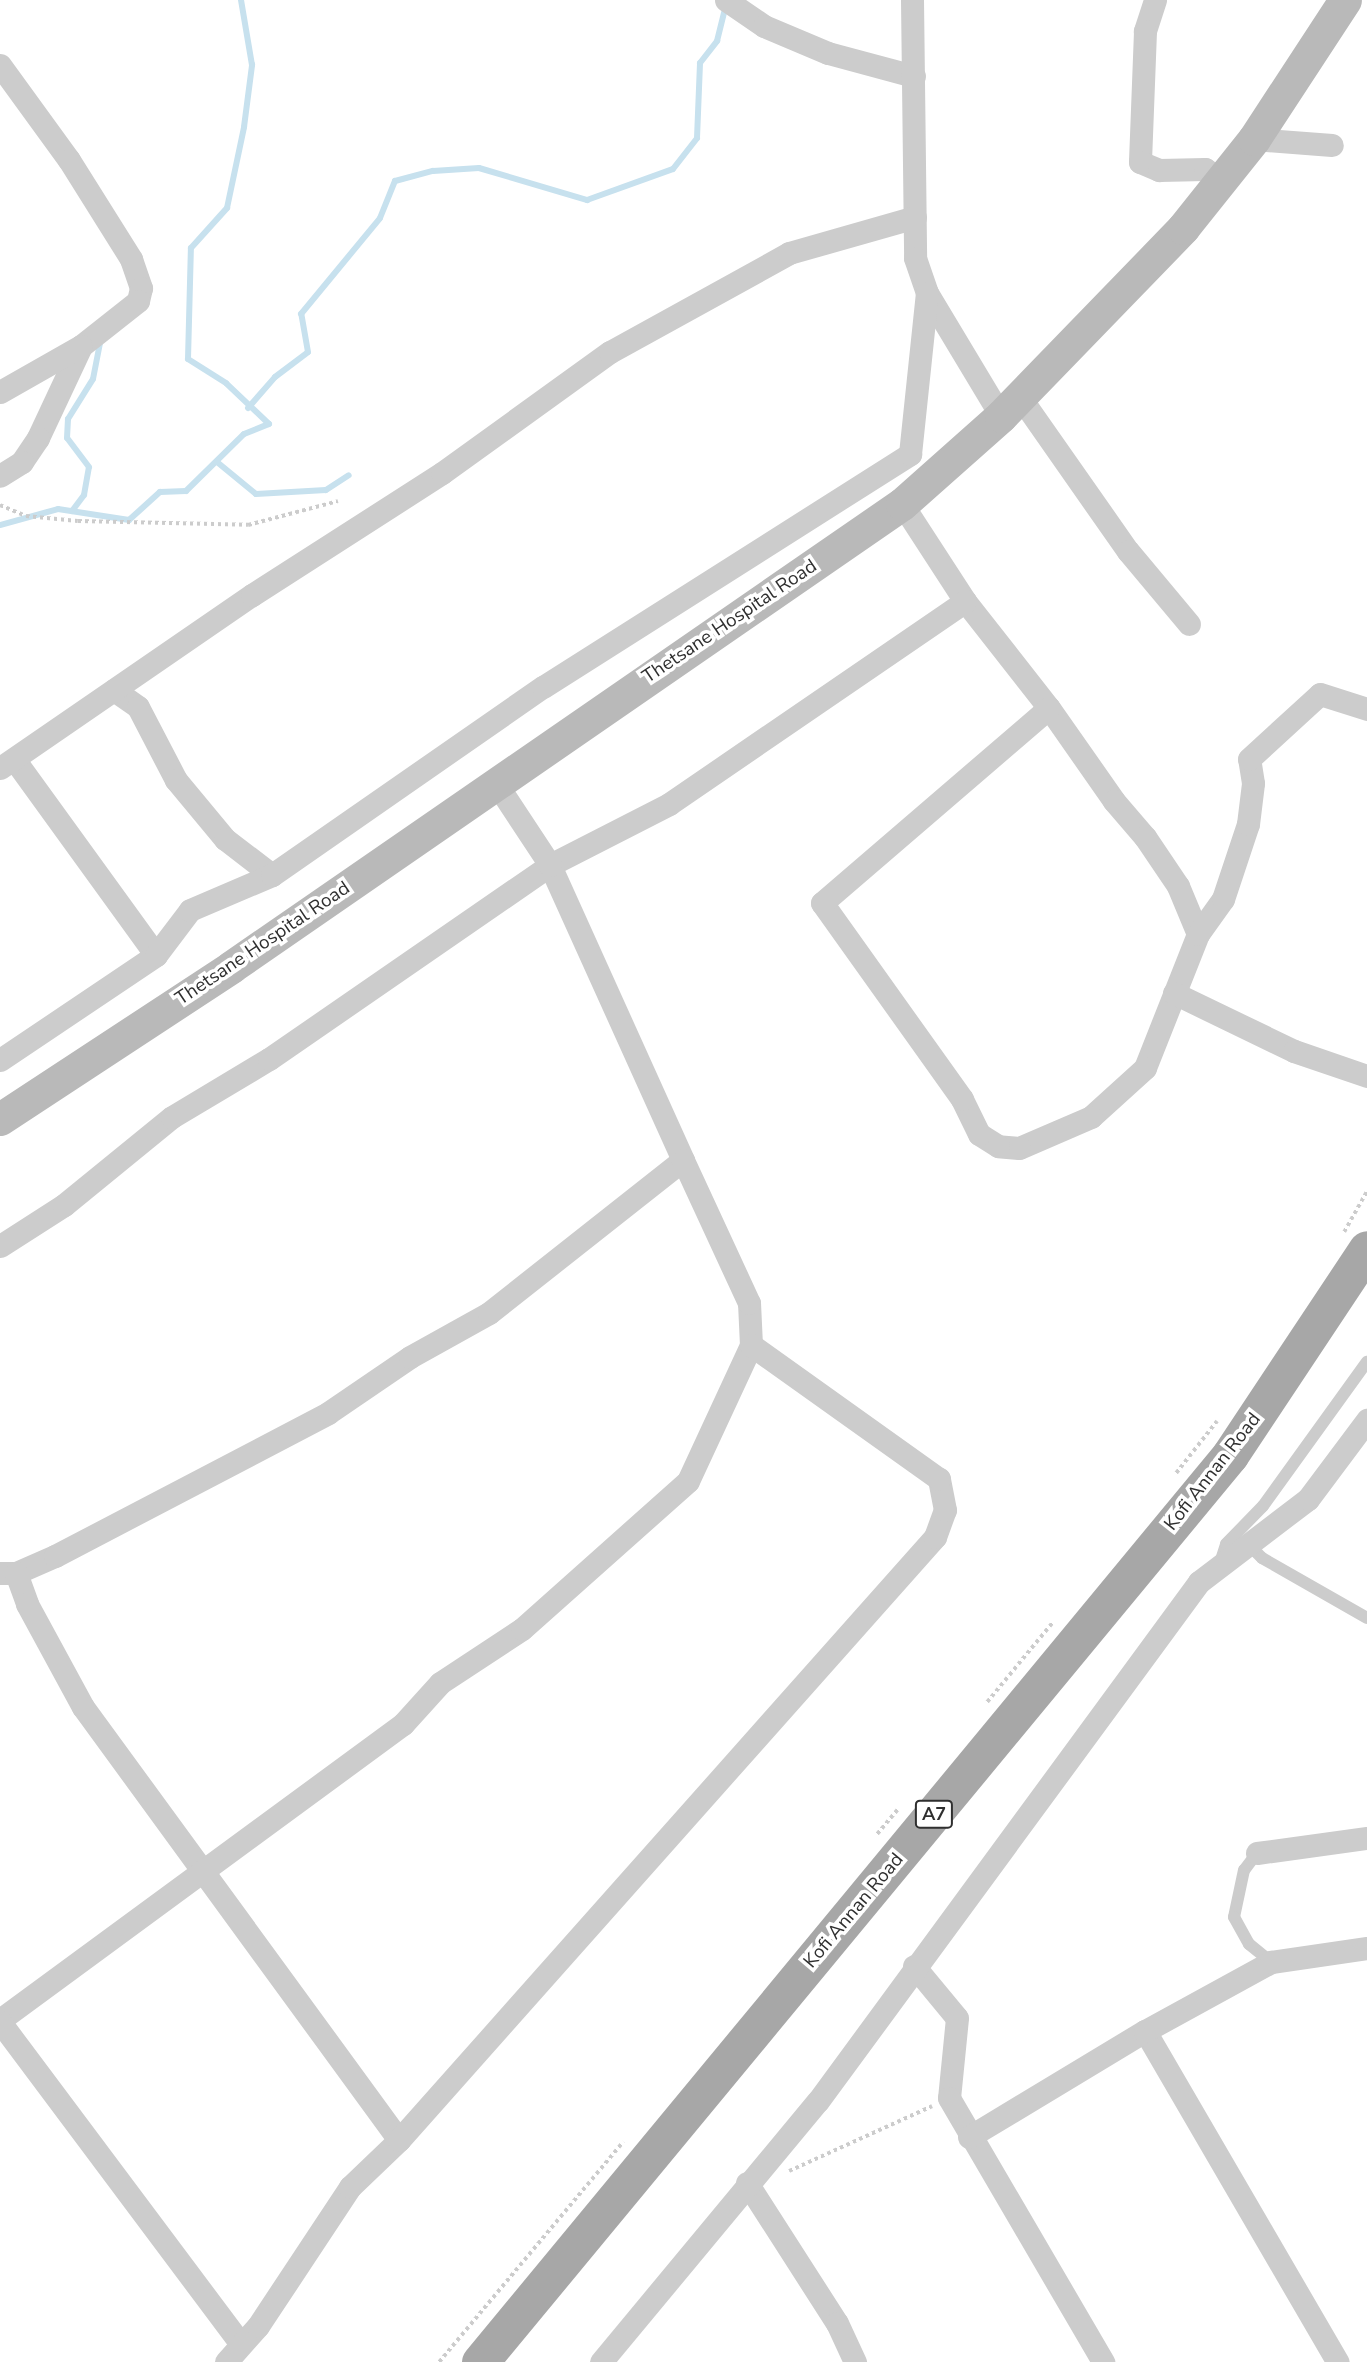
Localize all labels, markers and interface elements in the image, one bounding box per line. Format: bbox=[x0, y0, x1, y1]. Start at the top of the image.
street label: Thetsane Hospital Road bbox=[639, 555, 821, 689]
street label: Thetsane Hospital Road bbox=[172, 877, 354, 1011]
street label: Kofi Annan Road bbox=[1160, 1409, 1266, 1535]
road number: A7 bbox=[915, 1800, 953, 1828]
street label: Kofi Annan Road bbox=[799, 1849, 909, 1973]

